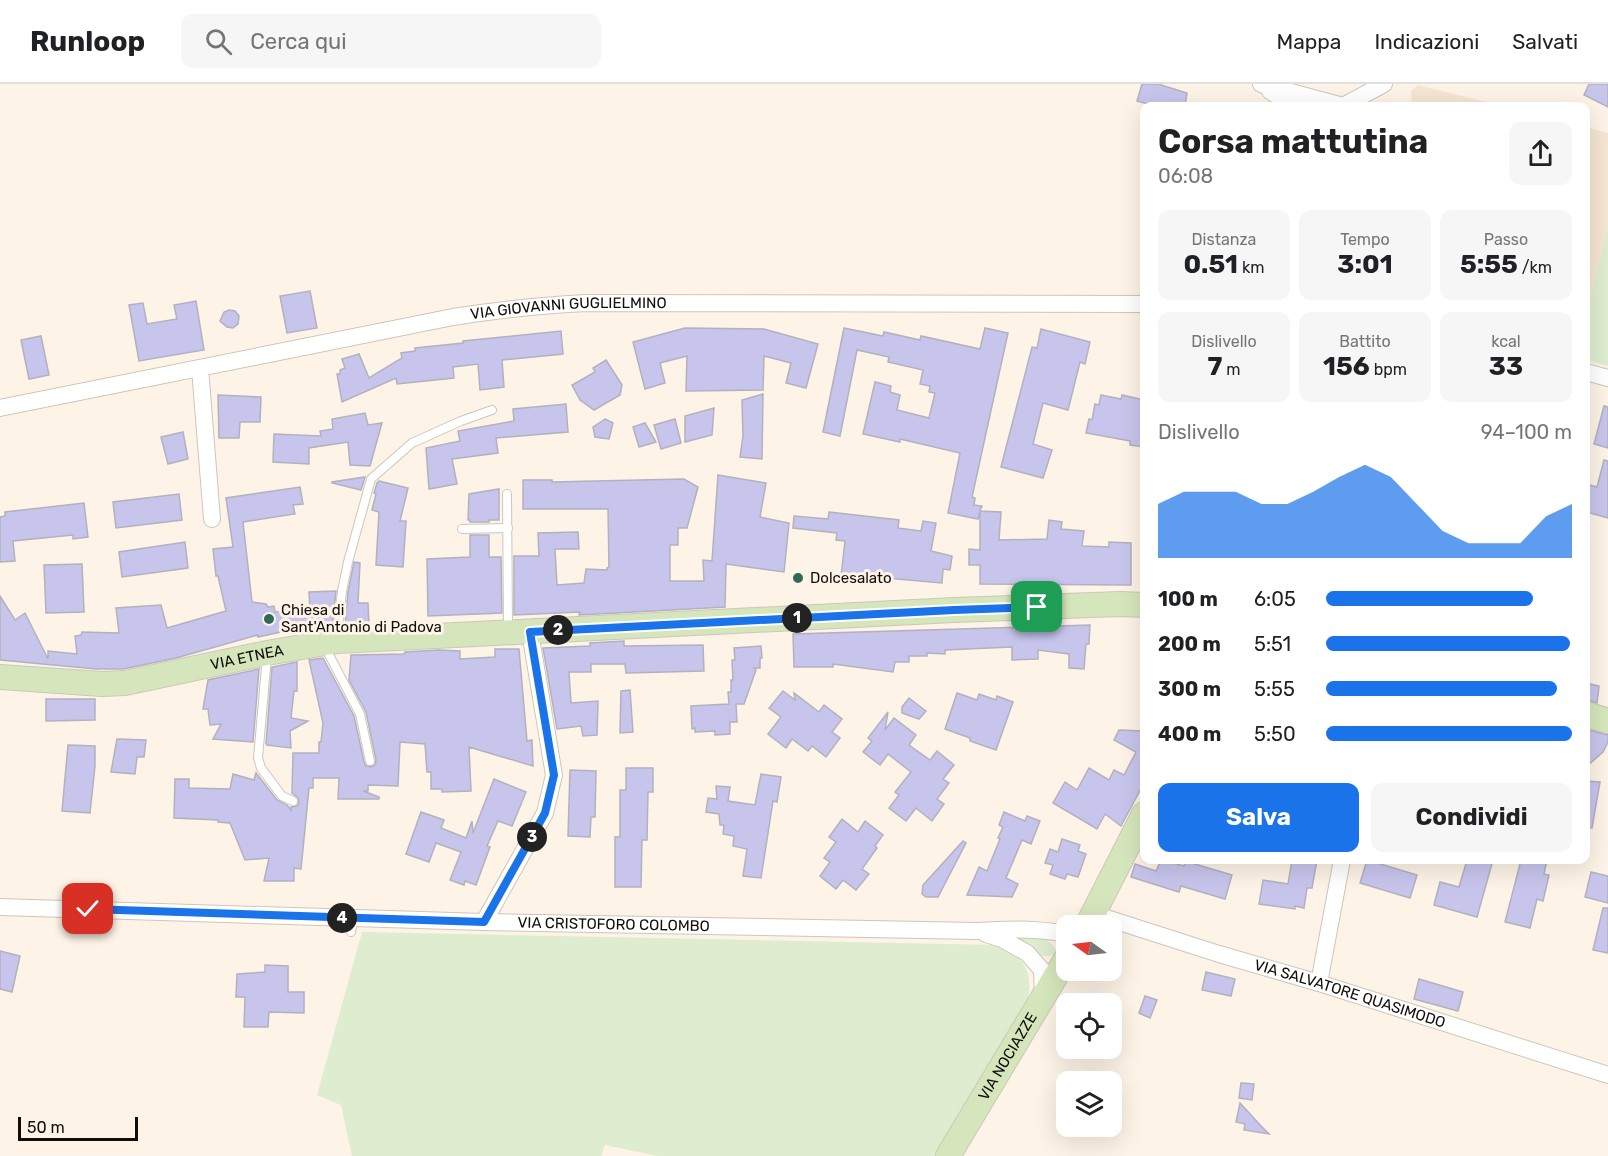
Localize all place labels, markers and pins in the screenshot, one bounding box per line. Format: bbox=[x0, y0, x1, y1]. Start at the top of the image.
place label: Dolcesalato bbox=[810, 569, 892, 587]
marker: Dolcesalato bbox=[791, 571, 805, 585]
pin bbox=[1011, 581, 1062, 632]
place label: Chiesa di Sant'Antonio di Padova bbox=[281, 601, 442, 636]
pin: 1 bbox=[782, 603, 812, 633]
marker: Chiesa di Sant'Antonio di Padova bbox=[262, 612, 276, 626]
pin: 2 bbox=[543, 615, 573, 645]
pin: 3 bbox=[517, 822, 547, 852]
pin bbox=[62, 883, 113, 934]
pin: 4 bbox=[327, 903, 357, 933]

